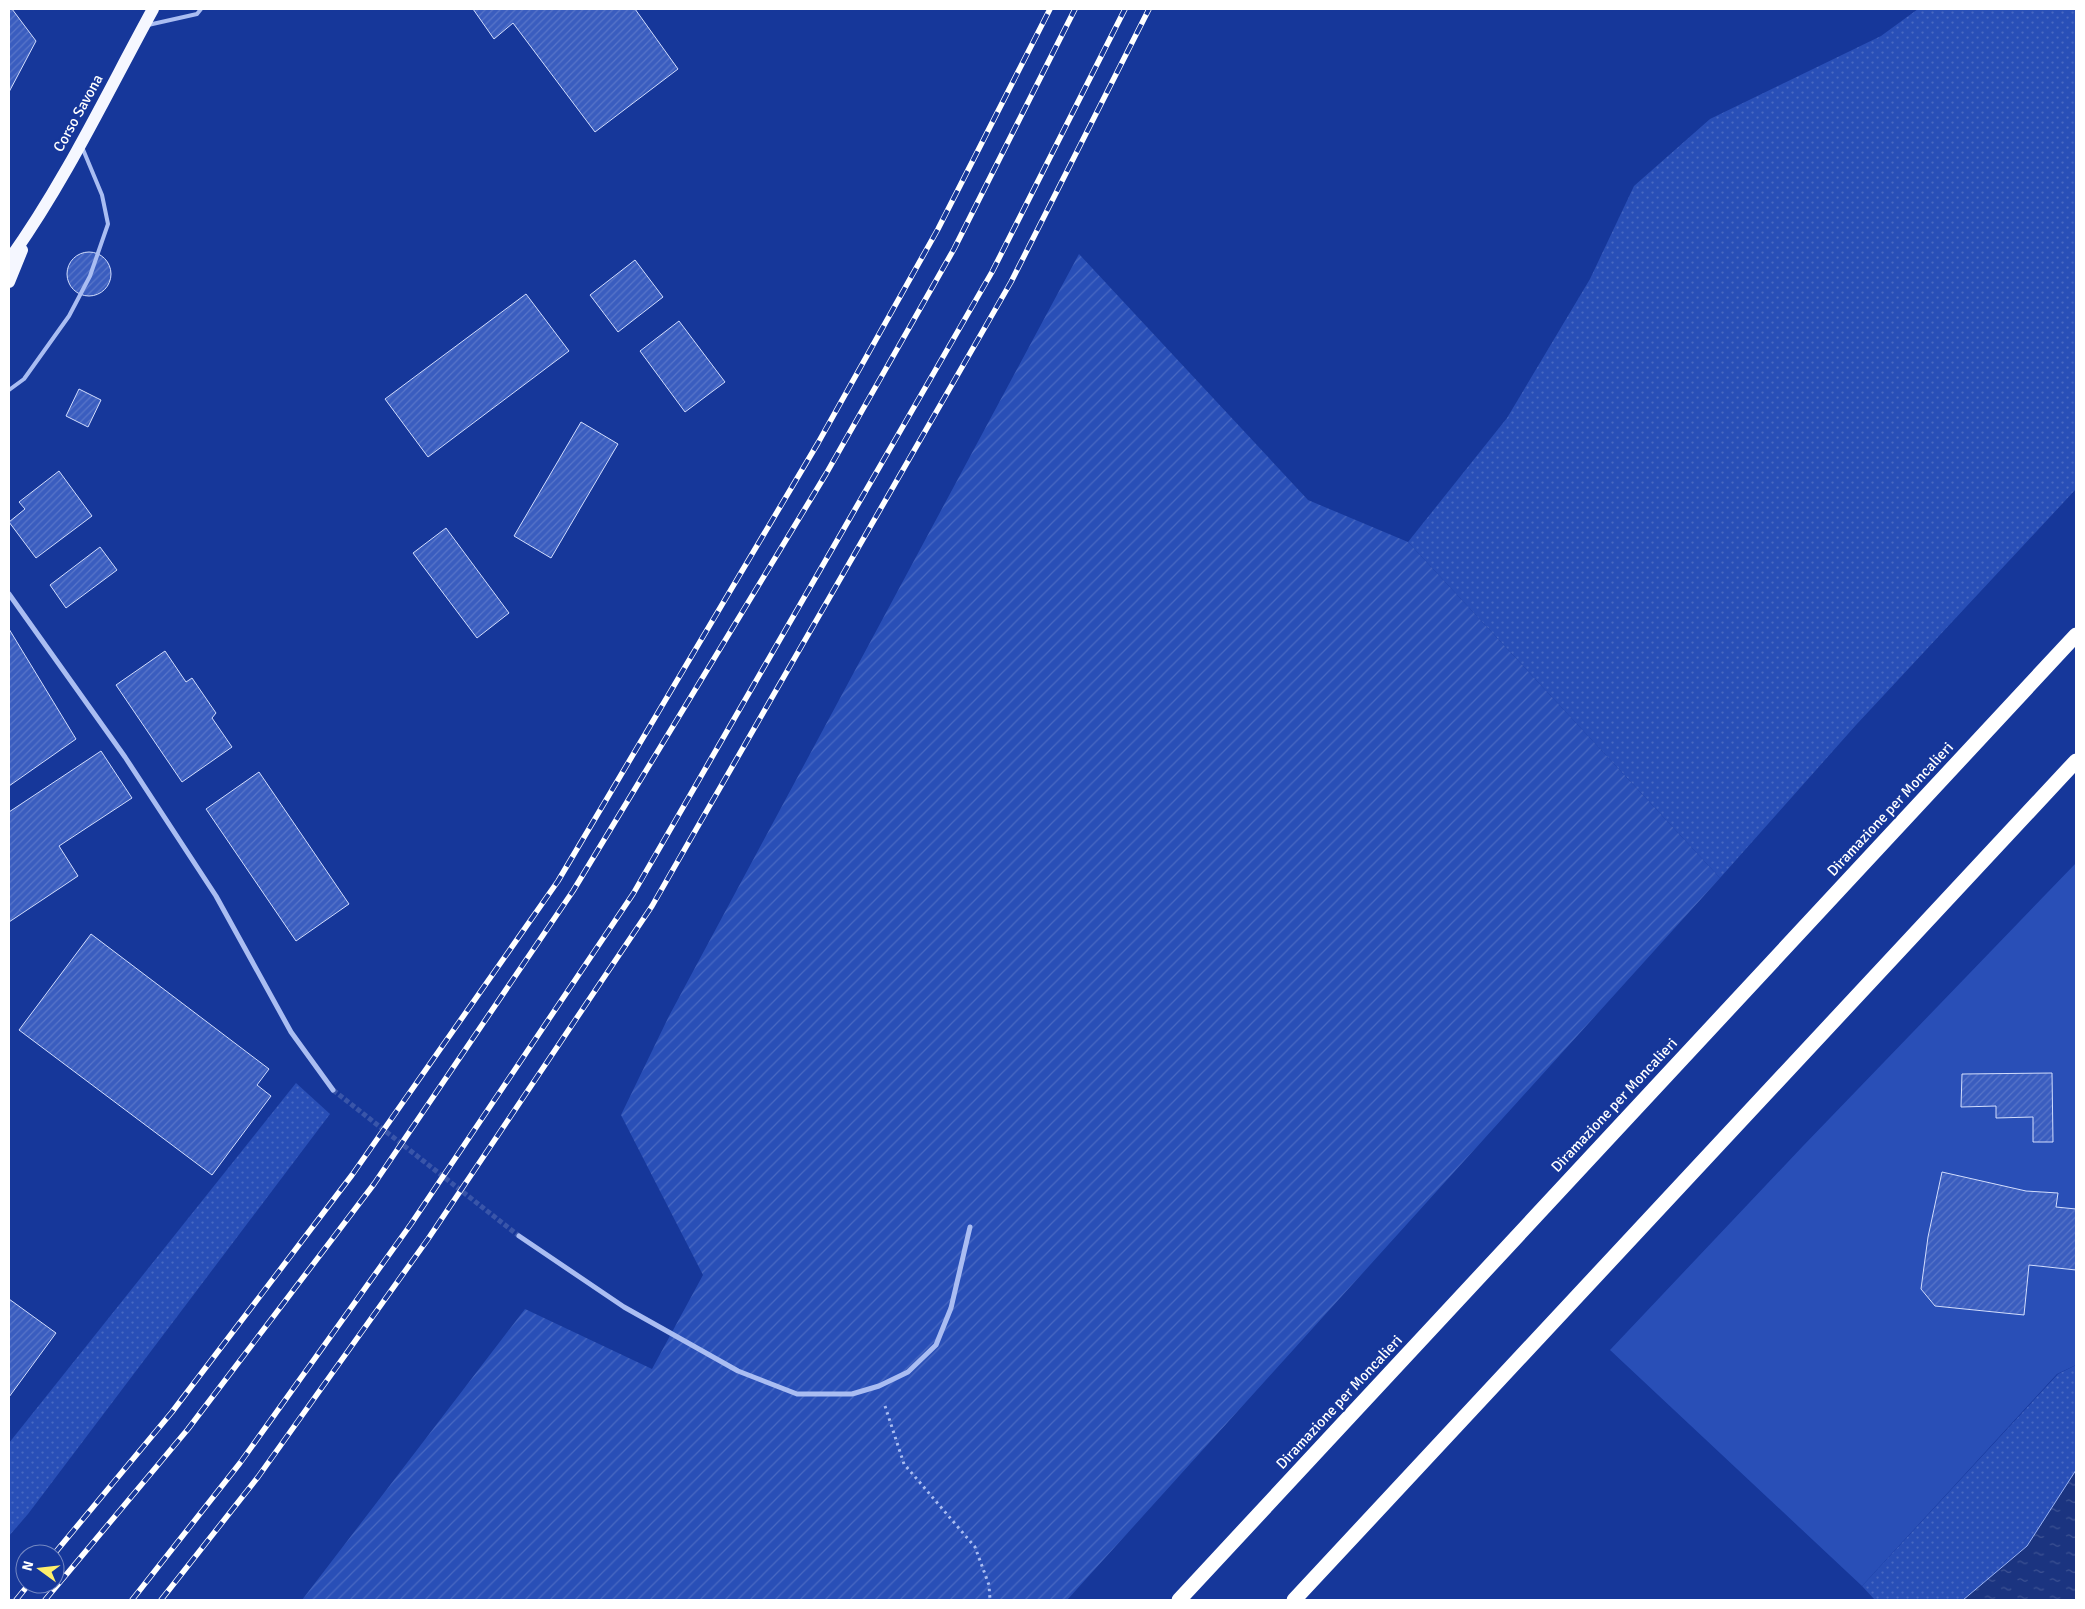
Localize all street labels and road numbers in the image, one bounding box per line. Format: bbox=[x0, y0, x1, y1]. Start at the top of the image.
street label: Corso Savona bbox=[49, 71, 107, 155]
street label: Diramazione per Moncalieri bbox=[1823, 738, 1957, 880]
street label: Diramazione per Moncalieri bbox=[1547, 1034, 1681, 1176]
street label: Diramazione per Moncalieri bbox=[1272, 1331, 1406, 1473]

